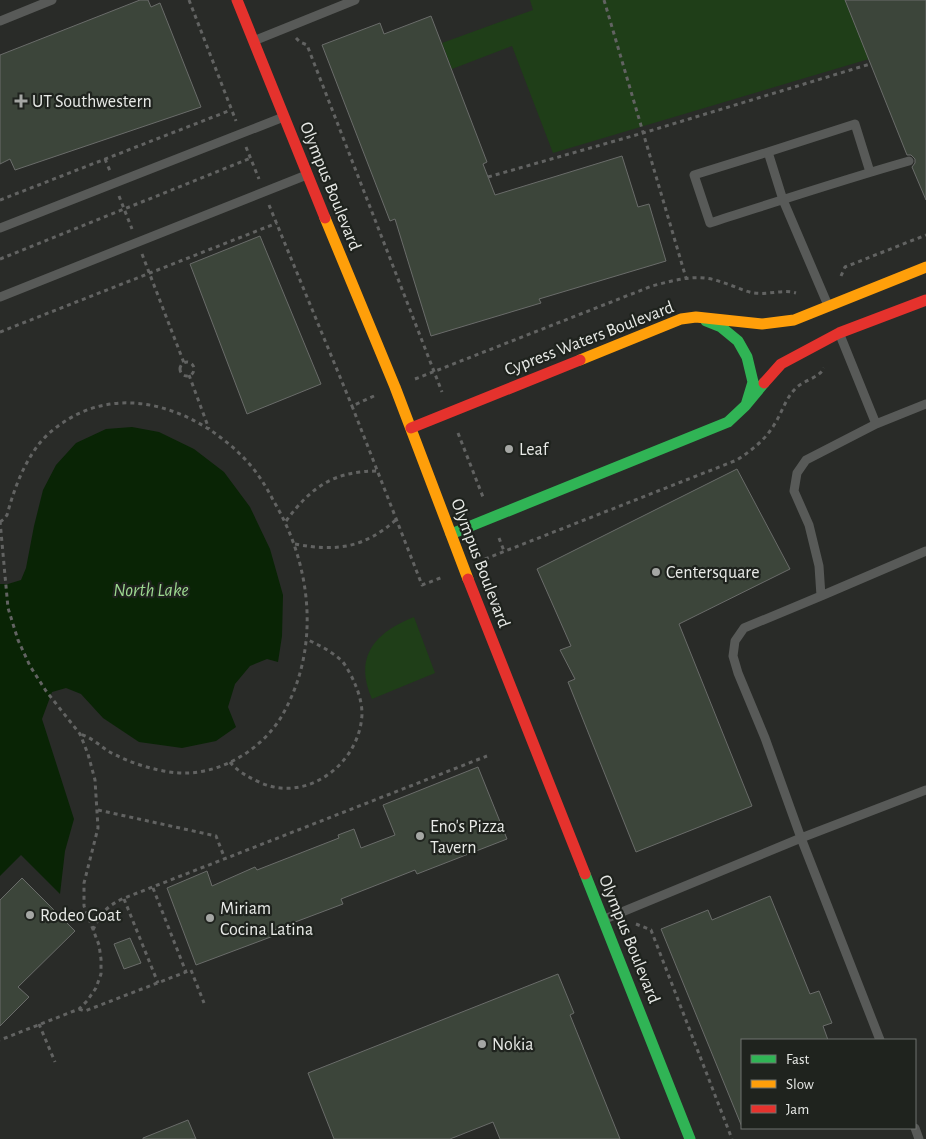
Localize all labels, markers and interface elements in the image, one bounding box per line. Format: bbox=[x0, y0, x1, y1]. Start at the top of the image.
place label: UT Southwestern bbox=[32, 93, 152, 111]
marker: UT Southwestern bbox=[14, 94, 28, 108]
street label: Olympus Boulevard bbox=[296, 120, 364, 253]
street label: Cypress Waters Boulevard bbox=[502, 298, 676, 380]
place label: Leaf bbox=[519, 441, 550, 459]
marker: Leaf bbox=[503, 443, 515, 455]
street label: Olympus Boulevard bbox=[447, 496, 513, 630]
place label: Centersquare bbox=[666, 564, 759, 582]
marker: Centersquare bbox=[650, 566, 662, 578]
water label: North Lake bbox=[113, 581, 189, 600]
place label: Eno's Pizza Tavern bbox=[430, 818, 505, 857]
marker: Eno's Pizza Tavern bbox=[414, 830, 426, 842]
street label: Olympus Boulevard bbox=[595, 873, 663, 1006]
place label: Miriam Cocina Latina bbox=[220, 900, 313, 939]
place label: Rodeo Goat bbox=[40, 907, 121, 925]
marker: Rodeo Goat bbox=[24, 909, 36, 921]
marker: Miriam Cocina Latina bbox=[204, 912, 216, 924]
place label: Nokia bbox=[492, 1036, 534, 1054]
marker: Nokia bbox=[476, 1038, 488, 1050]
legend bbox=[741, 1039, 916, 1129]
text: Fast bbox=[786, 1052, 810, 1067]
text: Slow bbox=[786, 1077, 814, 1092]
text: Jam bbox=[786, 1102, 809, 1117]

